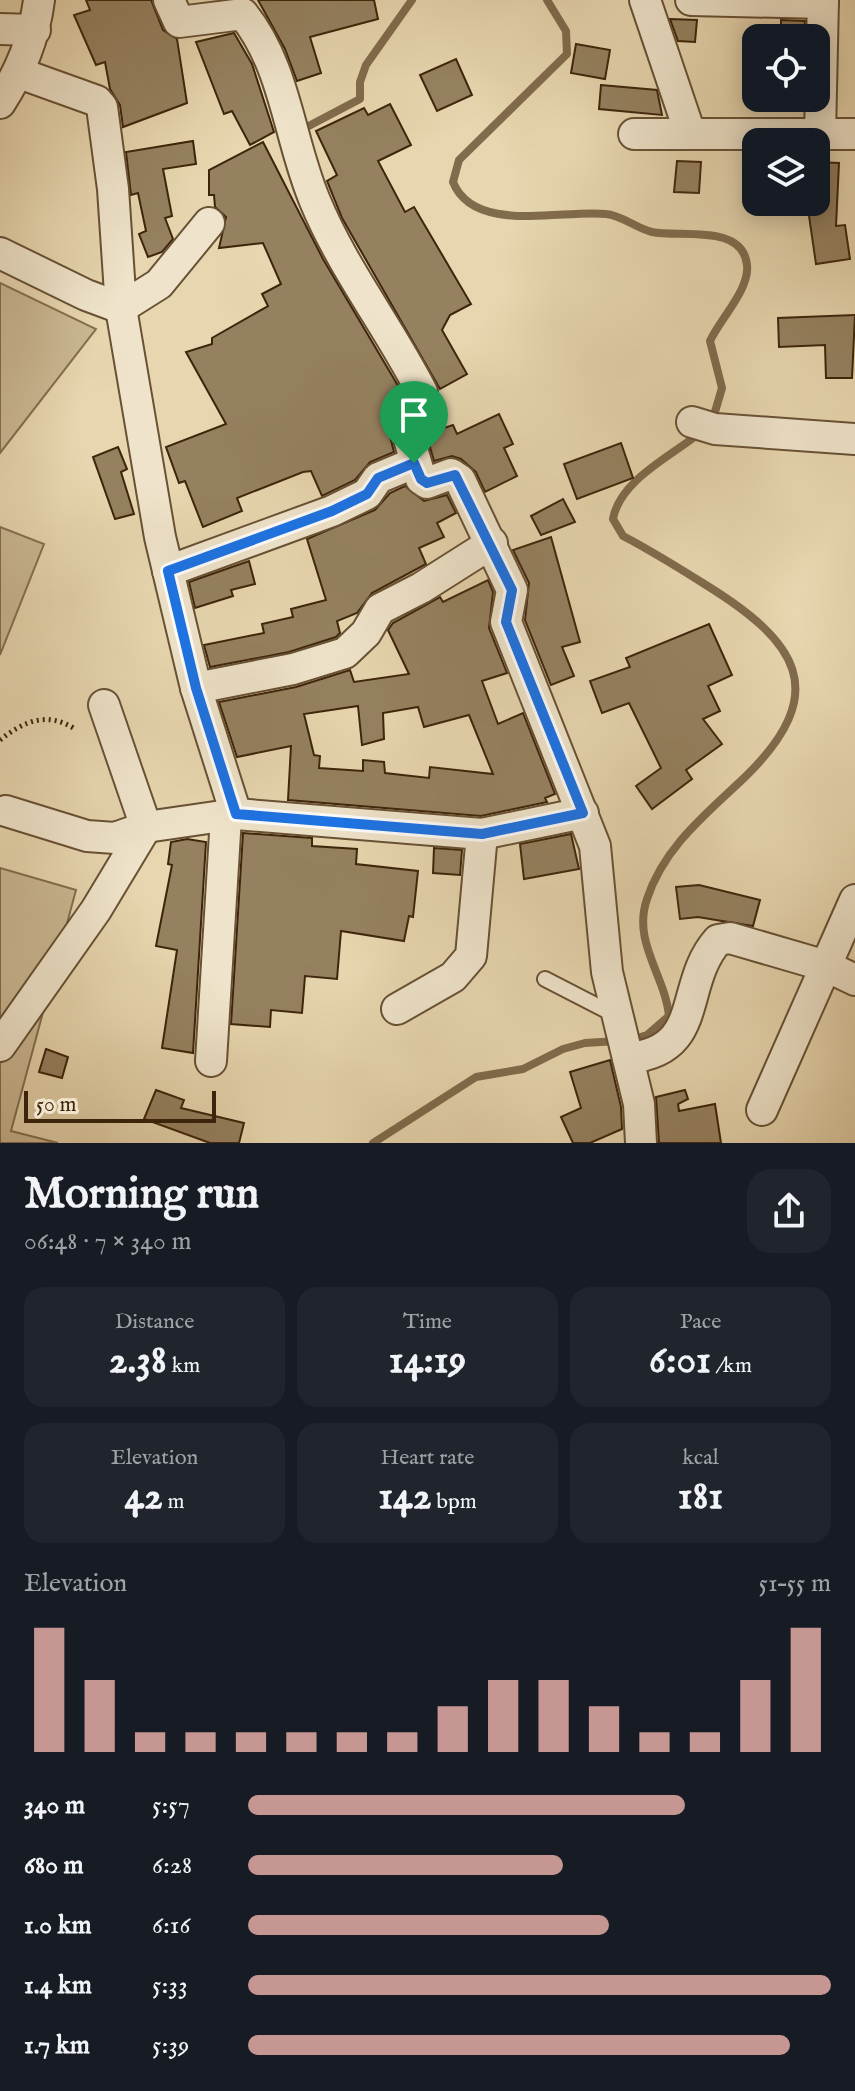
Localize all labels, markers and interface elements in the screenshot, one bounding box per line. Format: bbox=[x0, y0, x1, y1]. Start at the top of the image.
map controls bbox=[742, 24, 830, 216]
button: locate bbox=[742, 24, 830, 112]
button: layers bbox=[742, 128, 830, 216]
pin bbox=[380, 381, 448, 463]
icon: arrive bbox=[392, 393, 436, 437]
scale bar bbox=[24, 1087, 216, 1123]
text: 50 m bbox=[36, 1091, 77, 1119]
text: Morning run bbox=[24, 1167, 259, 1223]
button: share bbox=[747, 1169, 831, 1253]
text: 06:48 · 7 × 340 m bbox=[24, 1225, 192, 1258]
text: Distance bbox=[115, 1308, 194, 1336]
text: Time bbox=[403, 1308, 452, 1336]
text: Pace bbox=[680, 1308, 721, 1336]
text: 2.38 bbox=[109, 1336, 167, 1387]
text: 14:19 bbox=[389, 1336, 466, 1387]
text: 6:01 bbox=[649, 1336, 711, 1387]
text: km bbox=[167, 1352, 200, 1380]
text: /km bbox=[711, 1352, 752, 1380]
text: Elevation bbox=[111, 1444, 198, 1472]
text: Heart rate bbox=[381, 1444, 474, 1472]
text: kcal bbox=[682, 1444, 719, 1472]
text: 42 bbox=[124, 1472, 163, 1523]
text: 142 bbox=[378, 1472, 431, 1523]
text: 181 bbox=[678, 1472, 723, 1523]
text: m bbox=[163, 1488, 185, 1516]
text: bpm bbox=[431, 1488, 477, 1516]
text: Elevation bbox=[24, 1567, 127, 1600]
text: 51–55 m bbox=[759, 1567, 831, 1600]
text: 340 m bbox=[24, 1789, 85, 1822]
text: 5:57 bbox=[152, 1789, 190, 1822]
text: 680 m bbox=[24, 1849, 84, 1882]
text: 6:28 bbox=[152, 1849, 192, 1882]
text: 1.0 km bbox=[24, 1909, 92, 1942]
text: 6:16 bbox=[152, 1909, 190, 1942]
text: 1.4 km bbox=[24, 1969, 92, 2002]
text: 5:33 bbox=[152, 1969, 188, 2002]
text: 1.7 km bbox=[24, 2029, 90, 2062]
text: 5:39 bbox=[152, 2029, 189, 2062]

